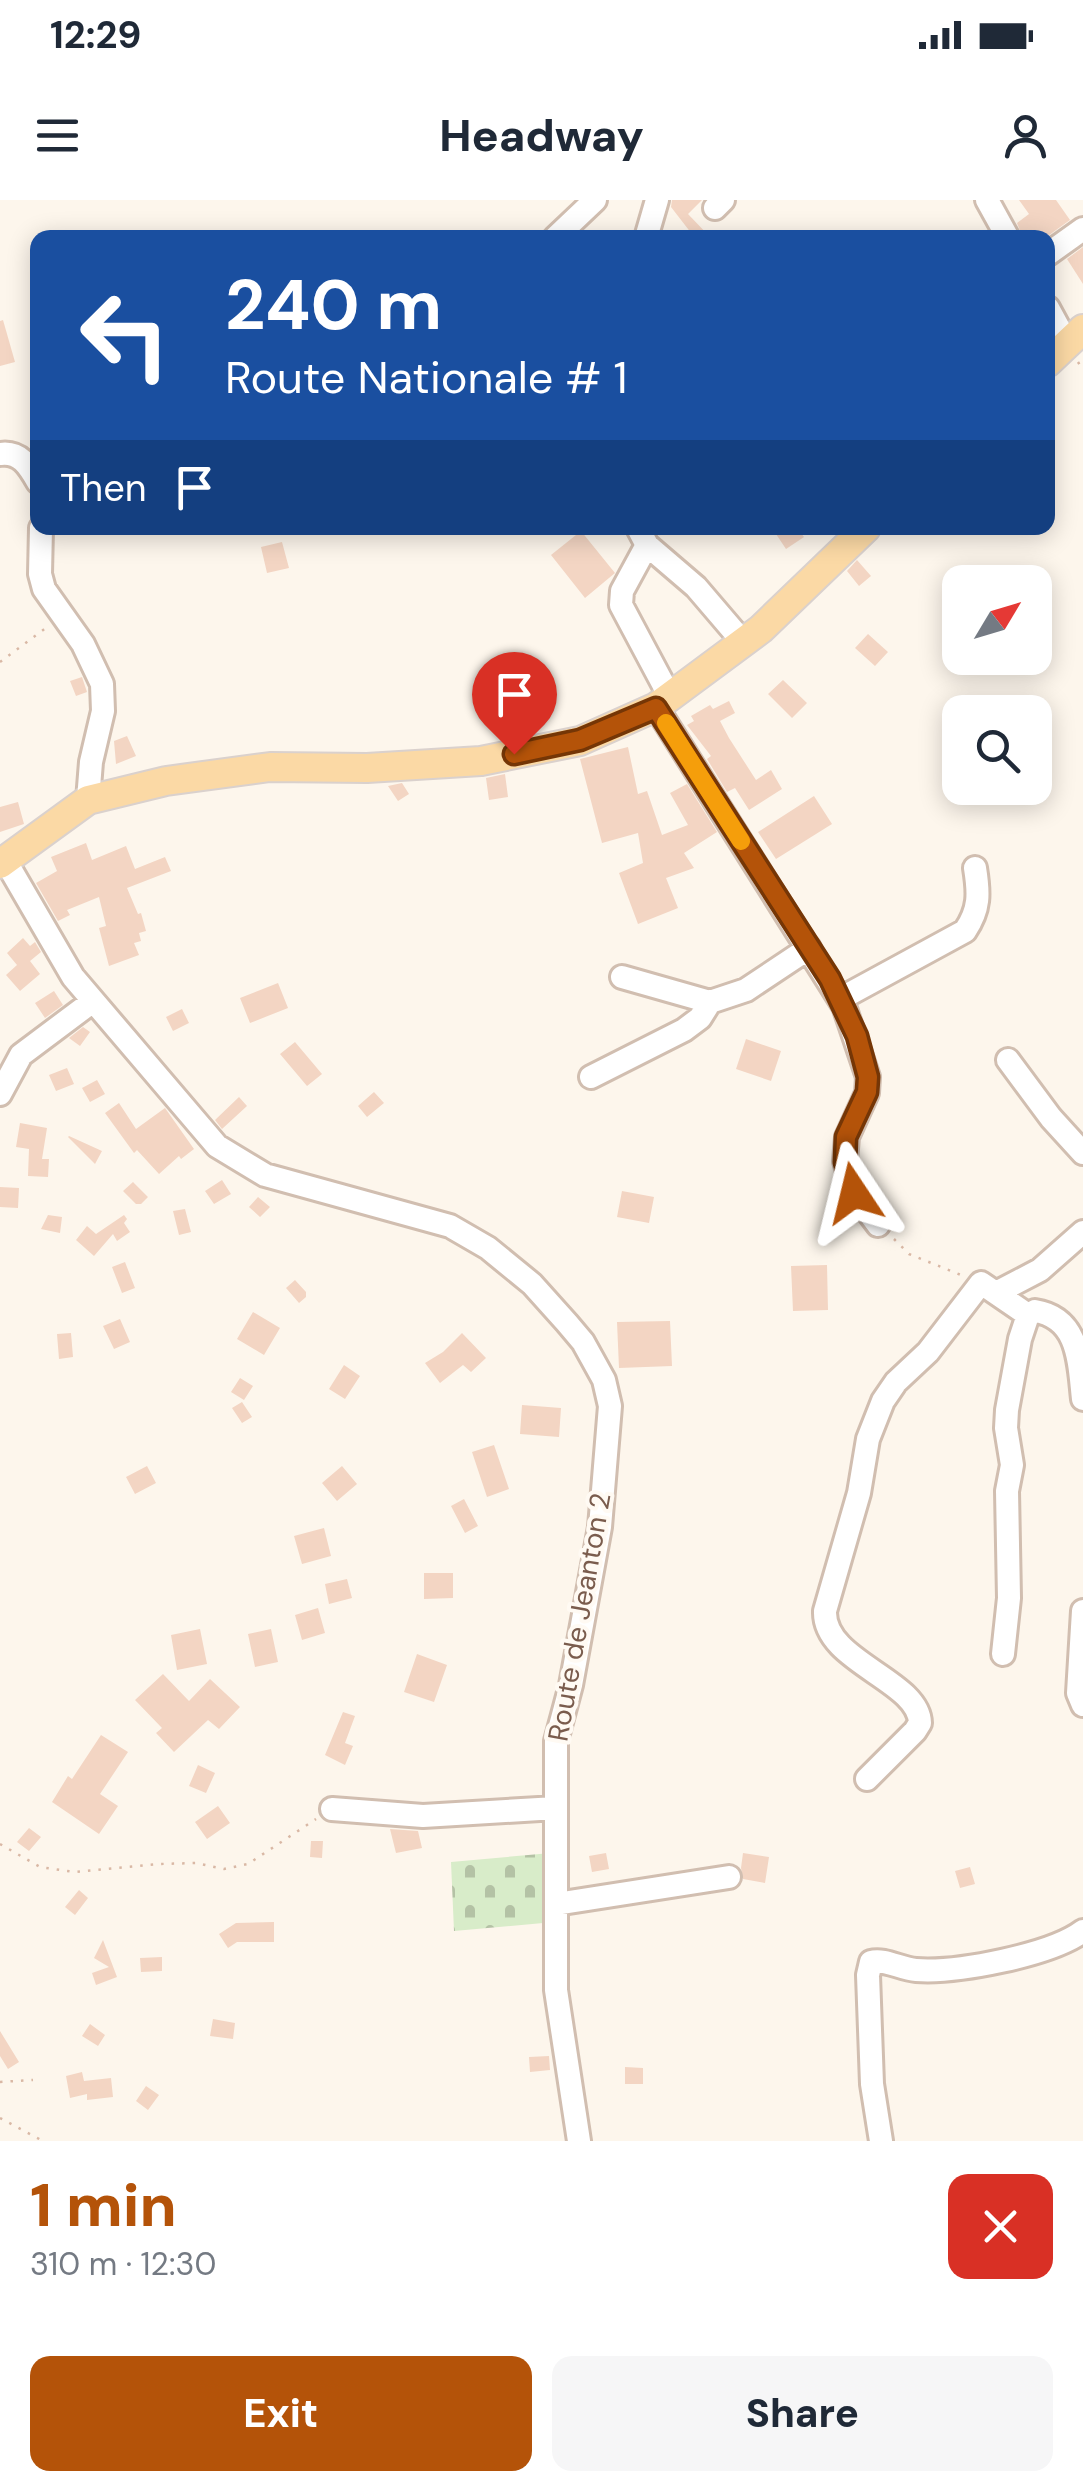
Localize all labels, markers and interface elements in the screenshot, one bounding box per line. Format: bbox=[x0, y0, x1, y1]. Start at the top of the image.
text: 12:29 bbox=[50, 10, 141, 60]
text: Headway bbox=[439, 106, 644, 165]
icon: menu bbox=[30, 108, 85, 163]
icon: person bbox=[998, 108, 1053, 163]
text: 240 m bbox=[225, 260, 442, 351]
icon: left bbox=[60, 270, 190, 400]
text: Route Nationale # 1 bbox=[225, 348, 628, 407]
icon: arrive bbox=[167, 460, 222, 515]
text: Then bbox=[60, 463, 147, 513]
north arrow bbox=[942, 565, 1052, 675]
map controls bbox=[942, 565, 1052, 805]
pin bbox=[472, 652, 557, 755]
icon: arrive bbox=[487, 667, 542, 722]
button: search bbox=[942, 695, 1052, 805]
position arrow bbox=[802, 1141, 906, 1245]
street label: Route de Jeanton 2 bbox=[539, 1490, 620, 1744]
text: 1 min bbox=[30, 2166, 177, 2245]
button: close bbox=[948, 2174, 1053, 2279]
text: 310 m · 12:30 bbox=[30, 2243, 216, 2285]
button: Exit bbox=[30, 2356, 532, 2471]
button: Share bbox=[552, 2356, 1053, 2471]

